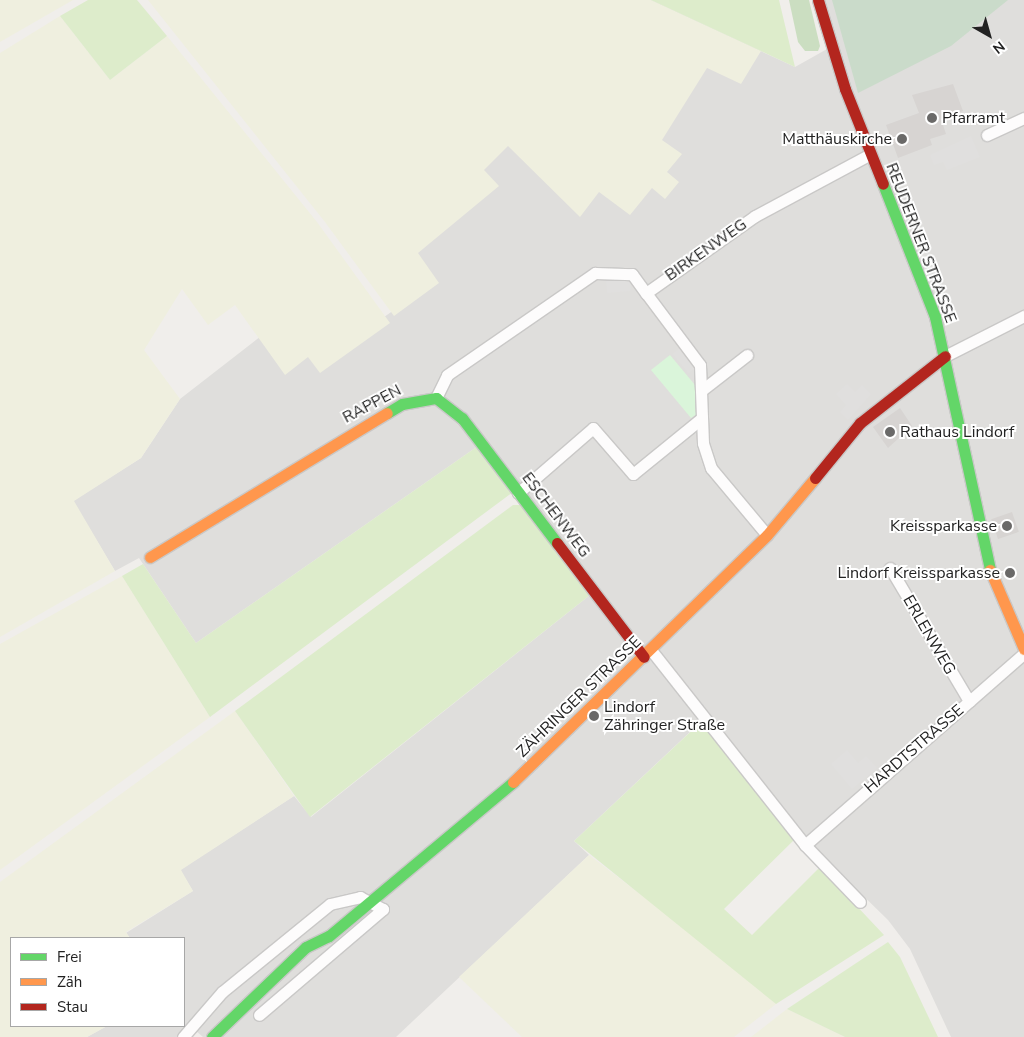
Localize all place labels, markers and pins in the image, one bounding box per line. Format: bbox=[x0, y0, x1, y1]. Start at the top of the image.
place label: Pfarramt bbox=[942, 108, 1005, 128]
marker: Pfarramt bbox=[926, 112, 938, 124]
place label: Matthäuskirche bbox=[782, 129, 892, 149]
marker: Matthäuskirche bbox=[896, 133, 908, 145]
place label: Rathaus Lindorf bbox=[900, 422, 1014, 442]
marker: Rathaus Lindorf bbox=[884, 426, 896, 438]
place label: Kreissparkasse bbox=[890, 516, 997, 536]
marker: Kreissparkasse bbox=[1001, 520, 1013, 532]
place label: Lindorf Kreissparkasse bbox=[838, 563, 1000, 583]
marker: Lindorf Kreissparkasse bbox=[1004, 567, 1016, 579]
place label: Lindorf Zähringer Straße bbox=[604, 697, 725, 735]
marker: Lindorf Zähringer Straße bbox=[588, 710, 600, 722]

